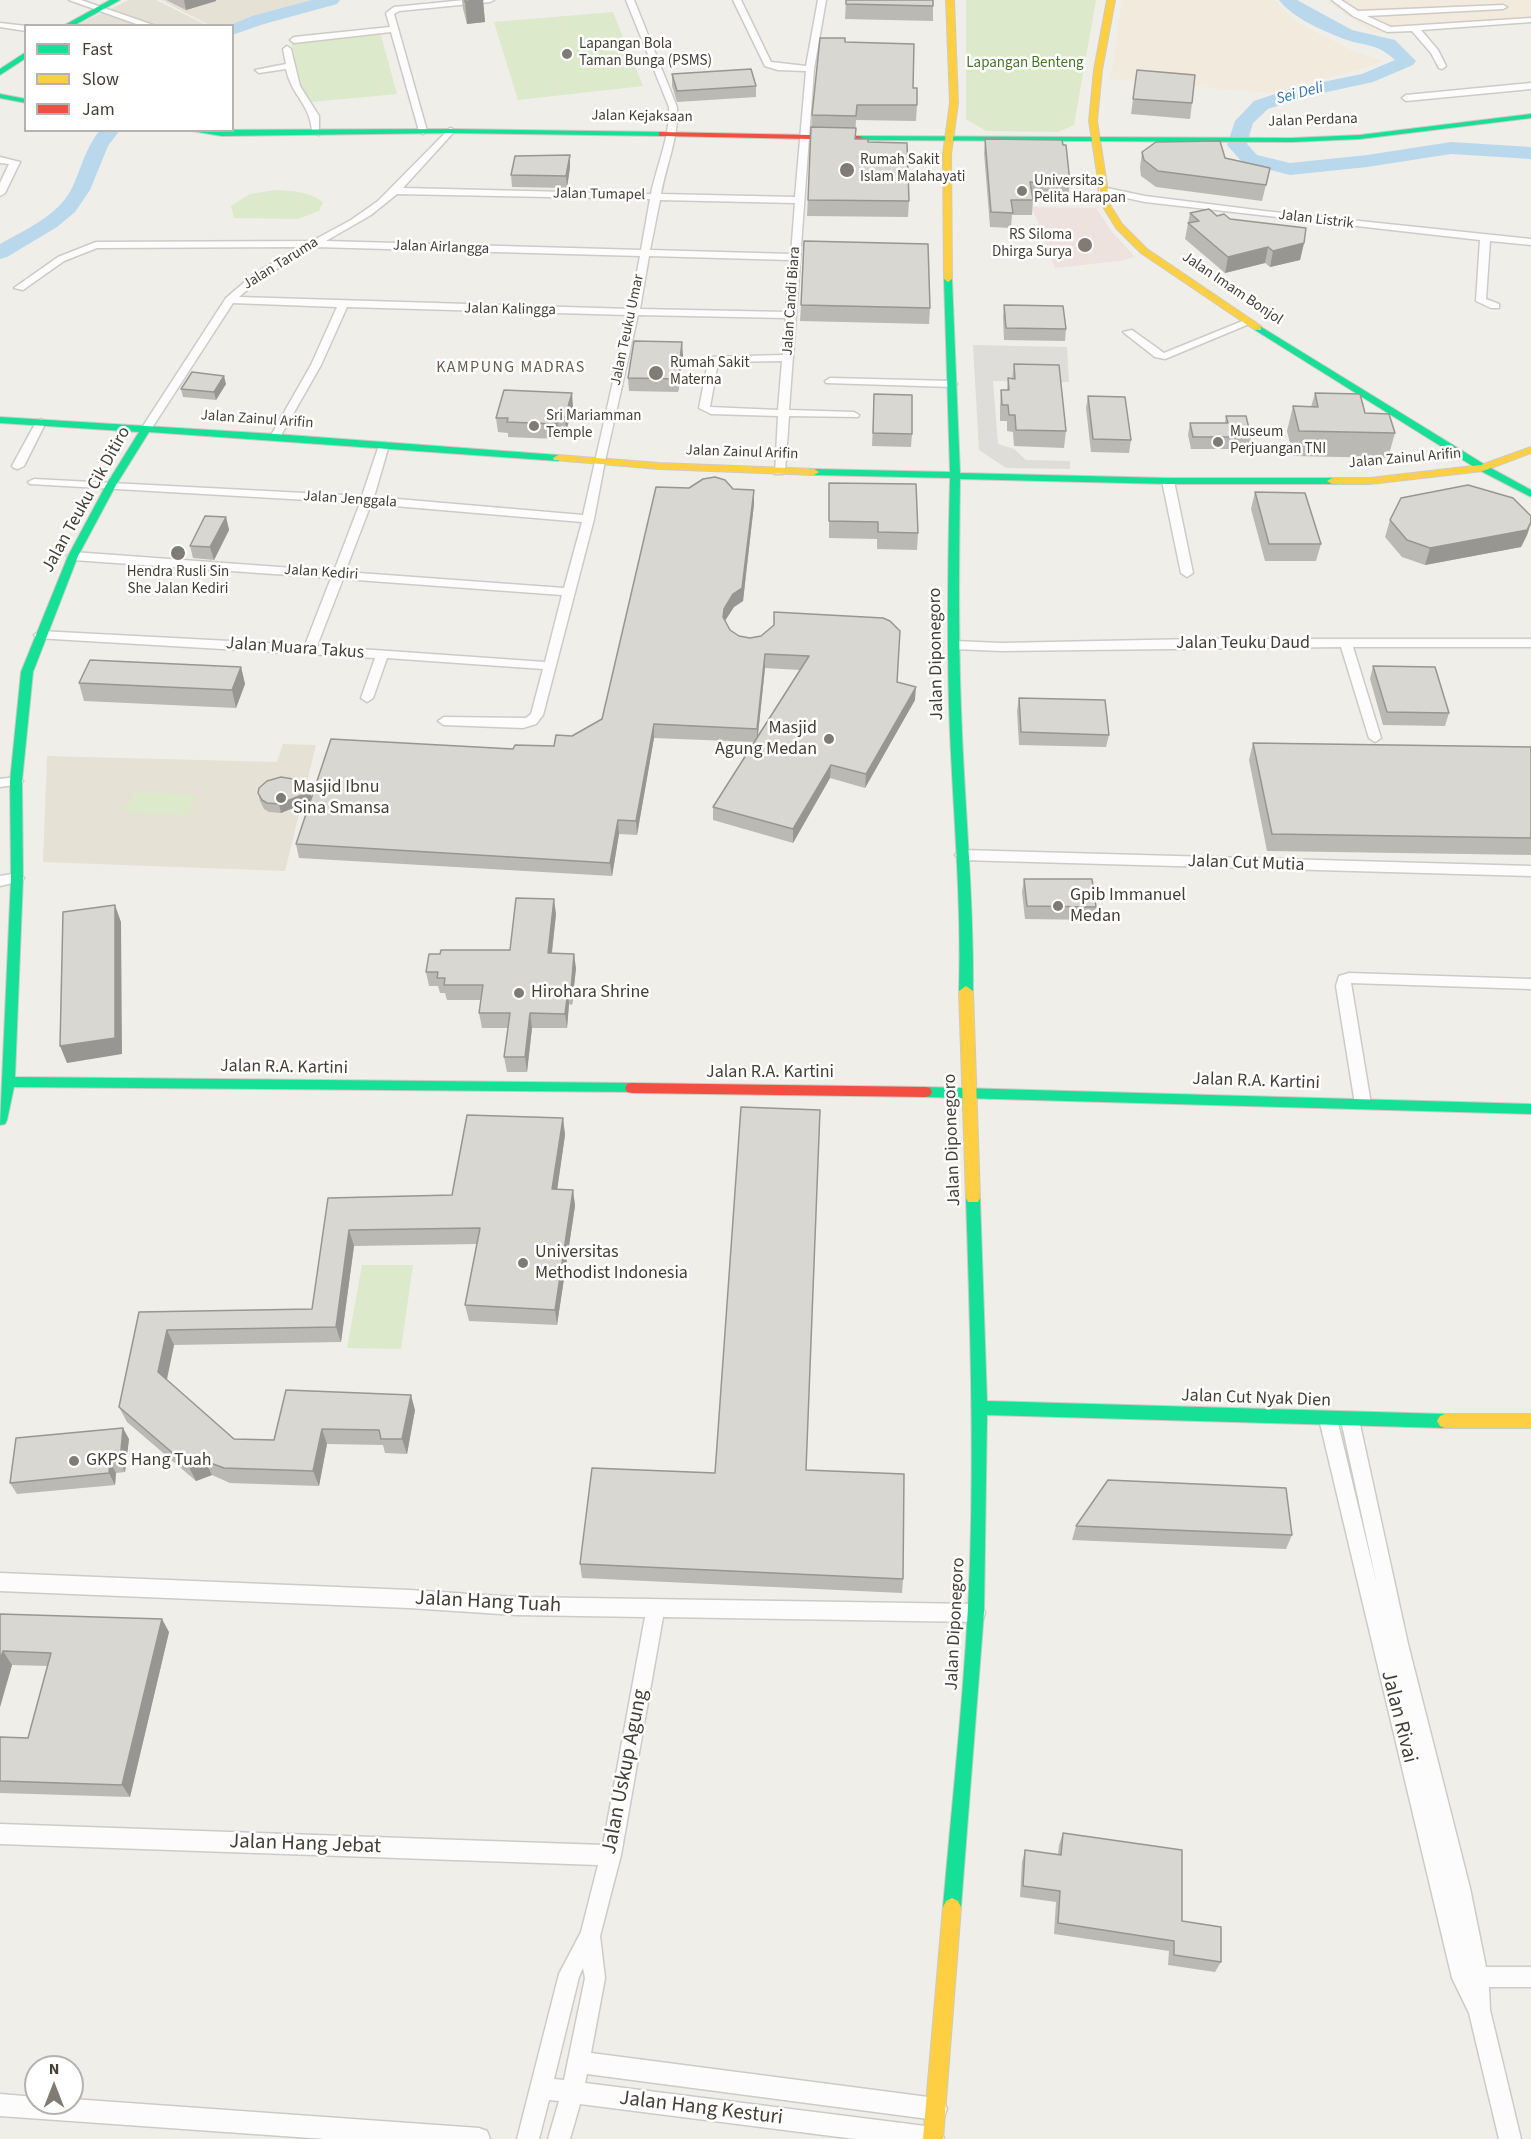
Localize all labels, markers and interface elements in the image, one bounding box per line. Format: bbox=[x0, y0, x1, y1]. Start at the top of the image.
legend bbox=[24, 24, 234, 132]
place label: Lapangan Bola Taman Bunga (PSMS) bbox=[579, 36, 712, 71]
text: Fast bbox=[82, 37, 113, 62]
marker: Lapangan Bola Taman Bunga (PSMS) bbox=[560, 47, 574, 61]
park label: Lapangan Benteng bbox=[966, 55, 1084, 73]
text: Slow bbox=[82, 67, 119, 92]
water label: Sei Deli bbox=[1274, 79, 1326, 109]
text: Jam bbox=[82, 97, 115, 122]
street label: Jalan Kejaksaan bbox=[591, 107, 693, 127]
street label: Jalan Perdana bbox=[1268, 110, 1358, 132]
place label: Rumah Sakit Islam Malahayati bbox=[860, 152, 965, 187]
marker: Rumah Sakit Islam Malahayati bbox=[838, 161, 856, 179]
place label: Universitas Pelita Harapan bbox=[1034, 173, 1126, 208]
marker: Universitas Pelita Harapan bbox=[1015, 184, 1029, 198]
street label: Jalan Tumapel bbox=[553, 185, 645, 205]
street label: Jalan Listrik bbox=[1277, 206, 1355, 234]
place label: RS Siloma Dhirga Surya bbox=[992, 227, 1072, 262]
street label: Jalan Taruma bbox=[240, 234, 322, 294]
marker: RS Siloma Dhirga Surya bbox=[1076, 236, 1094, 254]
street label: Jalan Airlangga bbox=[393, 237, 489, 259]
street label: Jalan Candi Biara bbox=[779, 246, 805, 356]
street label: Jalan Imam Bonjol bbox=[1178, 249, 1286, 329]
street label: Jalan Teuku Umar bbox=[607, 273, 649, 387]
street label: Jalan Kalingga bbox=[464, 300, 556, 320]
place label: Rumah Sakit Materna bbox=[670, 355, 750, 390]
district label: KAMPUNG MADRAS bbox=[436, 358, 586, 378]
marker: Rumah Sakit Materna bbox=[647, 364, 665, 382]
street label: Jalan Zainul Arifin bbox=[200, 407, 314, 433]
place label: Sri Mariamman Temple bbox=[546, 408, 641, 443]
marker: Sri Mariamman Temple bbox=[527, 419, 541, 433]
street label: Jalan Teuku Cik Ditiro bbox=[38, 423, 136, 577]
place label: Museum Perjuangan TNI bbox=[1230, 424, 1326, 459]
marker: Museum Perjuangan TNI bbox=[1211, 435, 1225, 449]
street label: Jalan Zainul Arifin bbox=[685, 442, 799, 464]
street label: Jalan Zainul Arifin bbox=[1348, 445, 1462, 473]
street label: Jalan Jenggala bbox=[302, 488, 398, 512]
marker: Hendra Rusli Sin She Jalan Kediri bbox=[169, 544, 187, 562]
street label: Jalan Kediri bbox=[283, 561, 359, 585]
place label: Hendra Rusli Sin She Jalan Kediri bbox=[127, 564, 229, 599]
street label: Jalan Diponegoro bbox=[925, 587, 949, 721]
street label: Jalan Muara Takus bbox=[225, 633, 365, 665]
street label: Jalan Teuku Daud bbox=[1176, 633, 1310, 655]
place label: Masjid Agung Medan bbox=[715, 718, 817, 760]
marker: Masjid Agung Medan bbox=[822, 732, 836, 746]
place label: Masjid Ibnu Sina Smansa bbox=[293, 777, 390, 820]
marker: Masjid Ibnu Sina Smansa bbox=[274, 791, 288, 805]
street label: Jalan Cut Mutia bbox=[1187, 851, 1305, 877]
place label: Gpib Immanuel Medan bbox=[1070, 885, 1186, 928]
marker: Gpib Immanuel Medan bbox=[1051, 899, 1065, 913]
place label: Hirohara Shrine bbox=[531, 982, 649, 1004]
marker: Hirohara Shrine bbox=[512, 986, 526, 1000]
street label: Jalan R.A. Kartini bbox=[220, 1056, 348, 1080]
street label: Jalan R.A. Kartini bbox=[706, 1062, 834, 1084]
street label: Jalan R.A. Kartini bbox=[1192, 1069, 1320, 1095]
street label: Jalan Diponegoro bbox=[940, 1073, 966, 1207]
place label: Universitas Methodist Indonesia bbox=[535, 1242, 688, 1284]
marker: Universitas Methodist Indonesia bbox=[516, 1256, 530, 1270]
street label: Jalan Cut Nyak Dien bbox=[1181, 1386, 1331, 1412]
place label: GKPS Hang Tuah bbox=[86, 1450, 212, 1472]
marker: GKPS Hang Tuah bbox=[67, 1454, 81, 1468]
street label: Jalan Diponegoro bbox=[942, 1557, 970, 1691]
street label: Jalan Hang Tuah bbox=[414, 1587, 562, 1619]
street label: Jalan Rivai bbox=[1374, 1668, 1422, 1766]
street label: Jalan Uskup Agung bbox=[598, 1687, 654, 1857]
street label: Jalan Hang Jebat bbox=[229, 1830, 381, 1860]
north arrow bbox=[24, 2055, 84, 2115]
text: N bbox=[49, 2058, 59, 2080]
street label: Jalan Hang Kesturi bbox=[618, 2086, 784, 2132]

